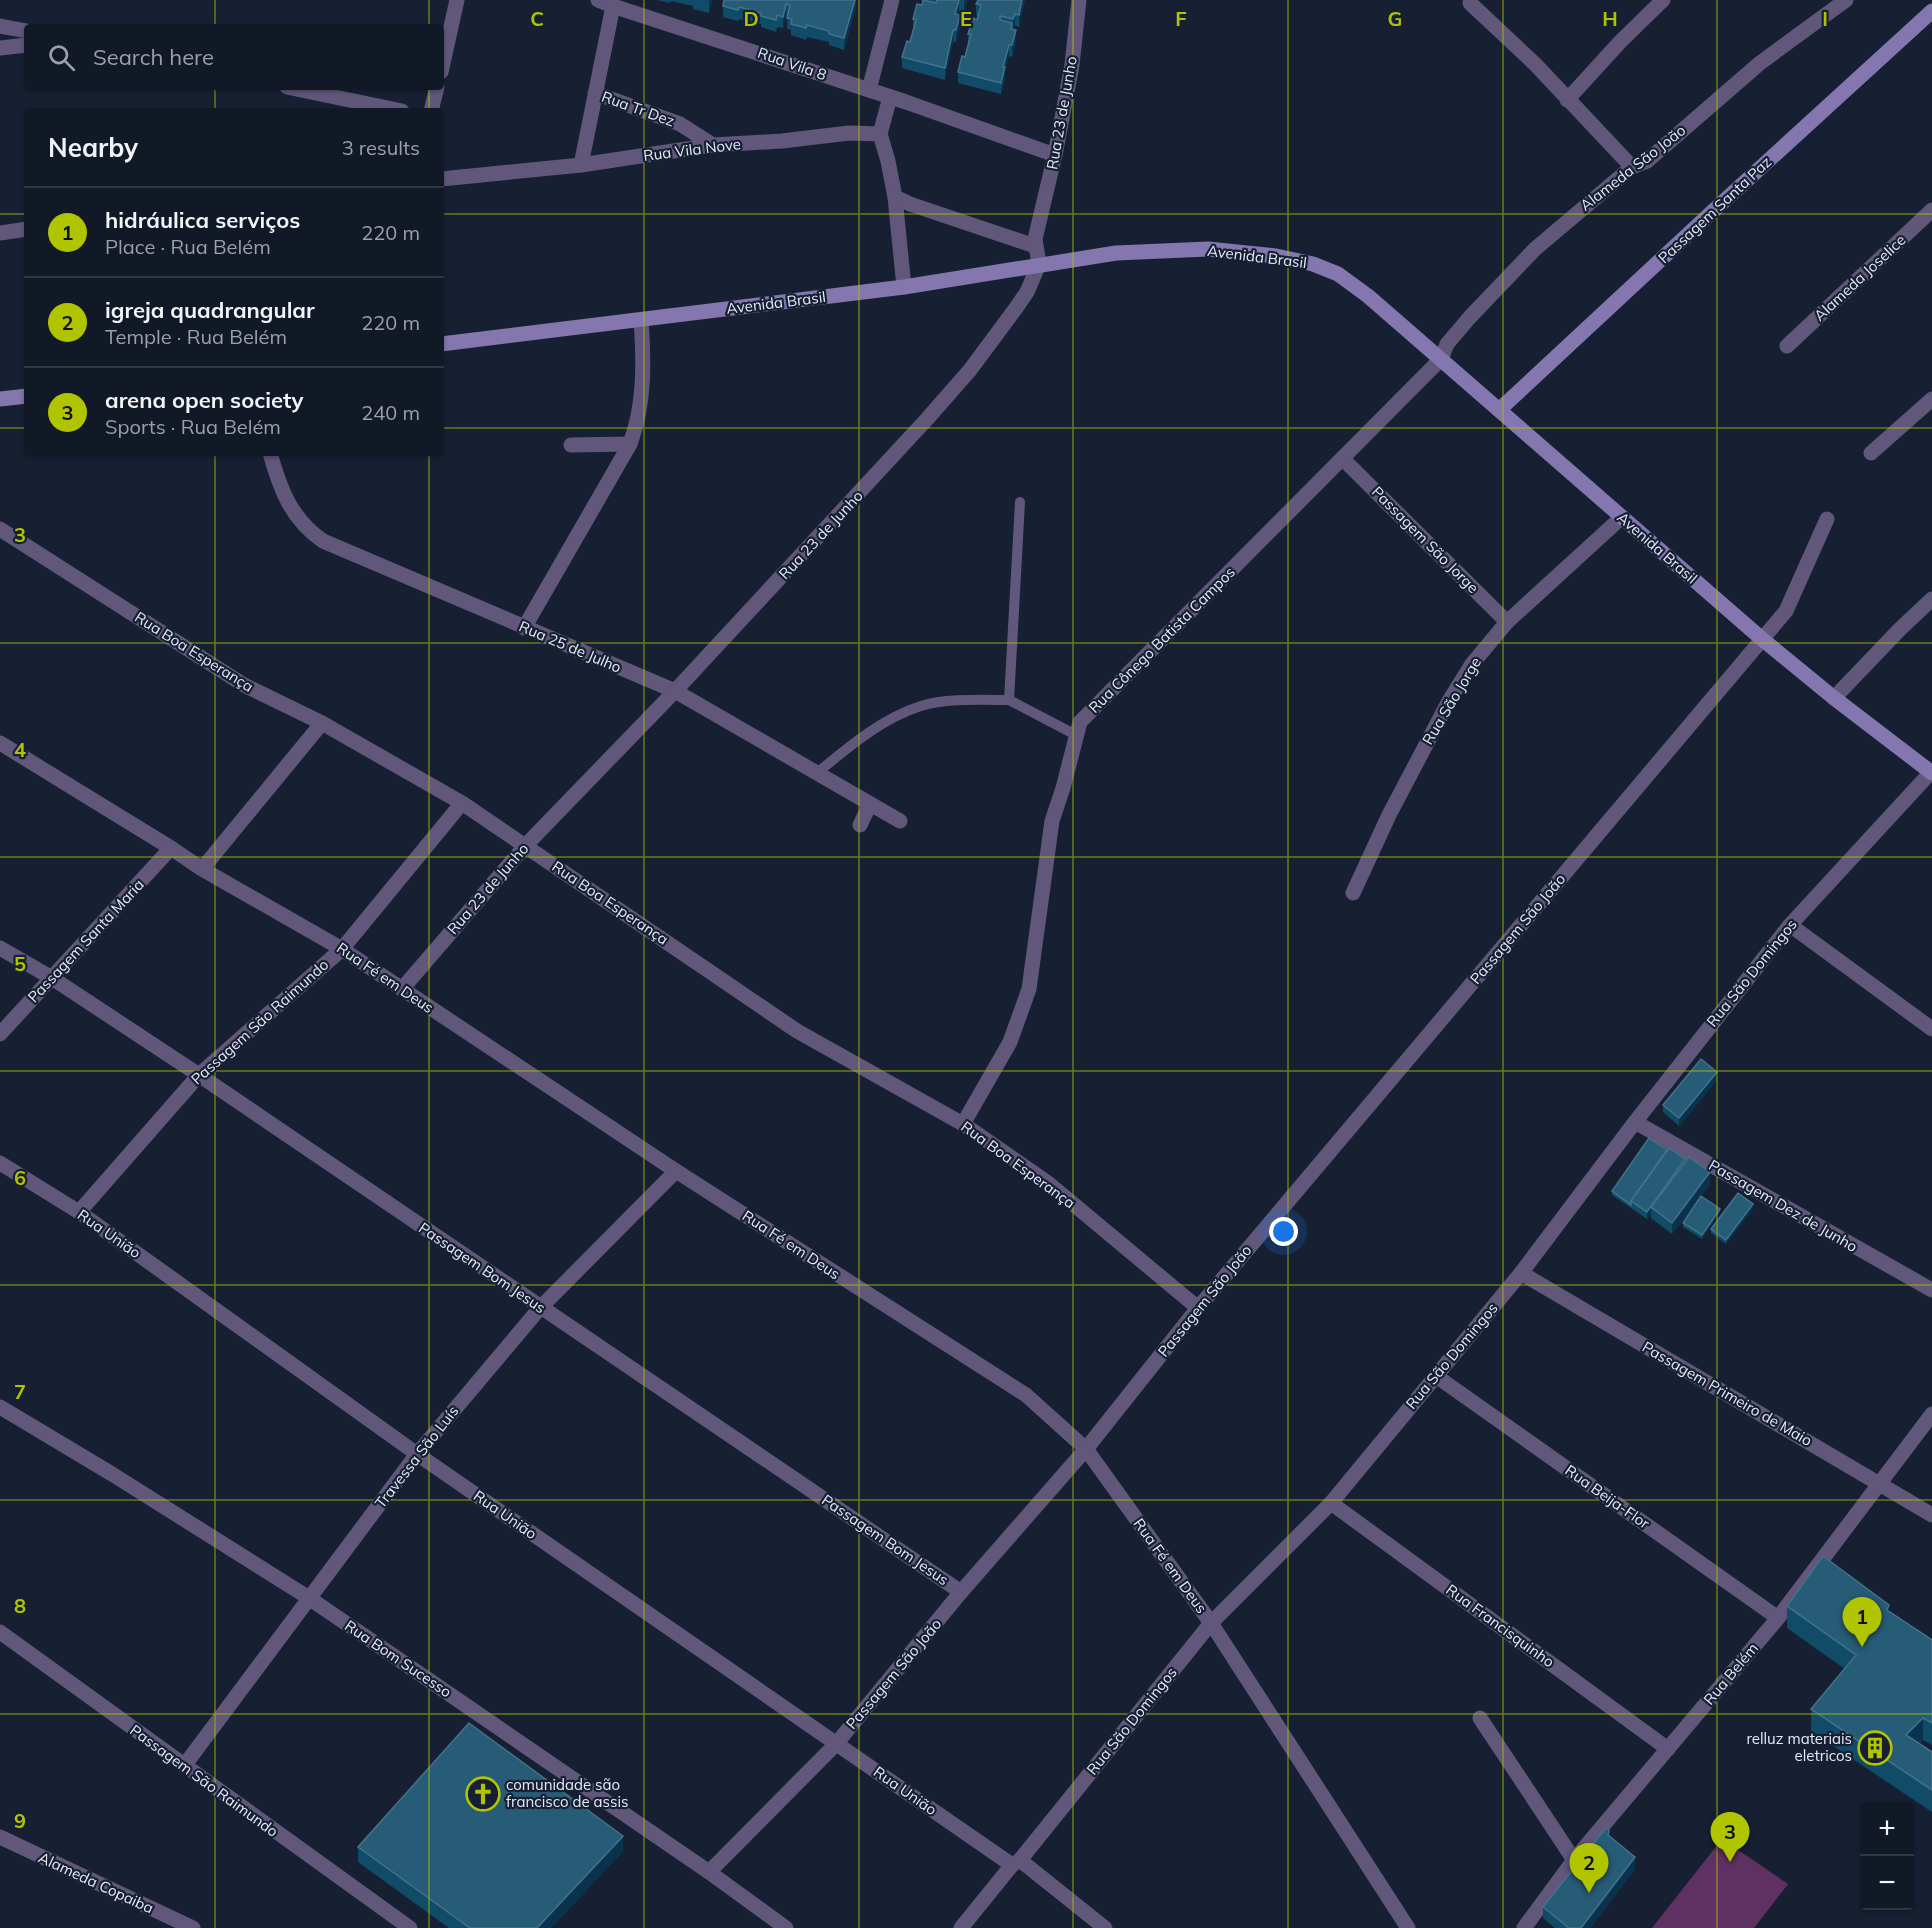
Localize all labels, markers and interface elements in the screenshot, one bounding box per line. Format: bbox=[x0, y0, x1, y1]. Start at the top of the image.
text: C bbox=[530, 6, 544, 31]
text: D bbox=[743, 6, 759, 31]
text: E bbox=[960, 6, 972, 31]
text: F bbox=[1175, 6, 1187, 31]
text: G bbox=[1388, 6, 1402, 31]
text: H bbox=[1602, 6, 1618, 31]
text: I bbox=[1822, 6, 1828, 31]
search box bbox=[24, 24, 444, 90]
icon: search bbox=[45, 41, 78, 74]
text: Search here bbox=[93, 43, 214, 71]
street label: Rua Vila 8 bbox=[755, 43, 829, 84]
street label: Rua 23 de Junho bbox=[1042, 55, 1081, 171]
street label: Rua Tr Dez bbox=[599, 87, 677, 131]
street label: Alameda São João bbox=[1576, 120, 1689, 215]
text: Nearby bbox=[48, 131, 138, 164]
street label: Rua Vila Nove bbox=[642, 134, 742, 165]
text: 3 results bbox=[342, 135, 420, 160]
street label: Passagem Santa Paz bbox=[1654, 152, 1775, 267]
text: hidráulica serviços bbox=[105, 206, 300, 234]
text: 1 bbox=[62, 220, 74, 245]
text: 220 m bbox=[361, 220, 420, 245]
street label: Alameda Joselice bbox=[1810, 230, 1909, 325]
text: Place · Rua Belém bbox=[105, 234, 271, 259]
street label: Avenida Brasil bbox=[1206, 241, 1308, 272]
street label: Avenida Brasil bbox=[725, 287, 827, 318]
text: igreja quadrangular bbox=[105, 296, 315, 324]
text: 2 bbox=[62, 310, 74, 335]
text: 220 m bbox=[361, 310, 420, 335]
text: Temple · Rua Belém bbox=[105, 324, 287, 349]
text: arena open society bbox=[105, 386, 303, 414]
text: 3 bbox=[62, 400, 74, 425]
text: 240 m bbox=[361, 400, 420, 425]
text: Sports · Rua Belém bbox=[105, 414, 281, 439]
street label: Passagem São Jorge bbox=[1368, 482, 1483, 597]
street label: Rua 23 de Junho bbox=[775, 486, 867, 583]
street label: Avenida Brasil bbox=[1613, 508, 1701, 588]
text: 3 bbox=[14, 522, 26, 547]
street label: Rua Cônego Batista Campos bbox=[1084, 562, 1239, 717]
street label: Rua Boa Esperança bbox=[131, 607, 257, 696]
street label: Rua 25 de Julho bbox=[516, 616, 624, 677]
street label: Rua São Jorge bbox=[1418, 653, 1485, 748]
text: 4 bbox=[14, 737, 26, 762]
street label: Rua 23 de Junho bbox=[443, 839, 532, 938]
street label: Rua Boa Esperança bbox=[548, 857, 672, 949]
street label: Passagem São João bbox=[1466, 870, 1569, 988]
street label: Passagem Santa Maria bbox=[24, 875, 148, 1006]
street label: Rua São Domingos bbox=[1702, 915, 1801, 1030]
street label: Rua Fé em Deus bbox=[333, 938, 437, 1017]
text: 5 bbox=[14, 951, 26, 976]
street label: Passagem São Raimundo bbox=[187, 955, 332, 1088]
street label: Rua Boa Esperança bbox=[958, 1117, 1079, 1212]
street label: Passagem Dez de Junho bbox=[1706, 1155, 1861, 1256]
text: 6 bbox=[14, 1165, 26, 1190]
street label: Rua União bbox=[74, 1205, 145, 1262]
street label: Rua Fé em Deus bbox=[739, 1206, 844, 1283]
your location bbox=[1269, 1217, 1298, 1246]
street label: Passagem Bom Jesus bbox=[415, 1218, 549, 1317]
street label: Passagem São João bbox=[1154, 1241, 1256, 1360]
street label: Rua São Domingos bbox=[1402, 1299, 1502, 1413]
street label: Passagem Primeiro de Maio bbox=[1639, 1337, 1816, 1450]
text: 7 bbox=[14, 1379, 26, 1404]
street label: Travessa São Luís bbox=[371, 1402, 462, 1512]
street label: Rua Beija-Flor bbox=[1561, 1460, 1654, 1533]
street label: Rua União bbox=[470, 1486, 541, 1543]
street label: Passagem Bom Jesus bbox=[818, 1490, 952, 1589]
street label: Rua Fé em Deus bbox=[1130, 1514, 1211, 1617]
street label: Rua Francisquinho bbox=[1442, 1580, 1558, 1671]
text: 8 bbox=[14, 1593, 26, 1618]
pin: 1 bbox=[1842, 1598, 1882, 1647]
street label: Passagem São João bbox=[842, 1615, 945, 1733]
street label: Rua Bom Sucesso bbox=[341, 1616, 455, 1701]
street label: Rua Belém bbox=[1699, 1639, 1762, 1709]
street label: Rua São Domingos bbox=[1082, 1663, 1181, 1778]
street label: Passagem São Raimundo bbox=[126, 1720, 282, 1841]
place label: relluz materiais eletricos bbox=[1746, 1729, 1852, 1765]
building icon: relluz materiais eletricos bbox=[1857, 1730, 1893, 1766]
street label: Rua União bbox=[870, 1762, 941, 1819]
place label: comunidade são francisco de assis bbox=[506, 1775, 628, 1811]
church icon: comunidade são francisco de assis bbox=[465, 1776, 501, 1812]
map controls bbox=[1860, 1802, 1914, 1910]
button: + bbox=[1860, 1802, 1914, 1856]
text: 9 bbox=[14, 1808, 26, 1833]
pin: 3 bbox=[1710, 1812, 1750, 1862]
pin: 2 bbox=[1570, 1844, 1608, 1893]
street label: Alameda Copaiba bbox=[36, 1848, 157, 1918]
button: − bbox=[1860, 1856, 1914, 1910]

